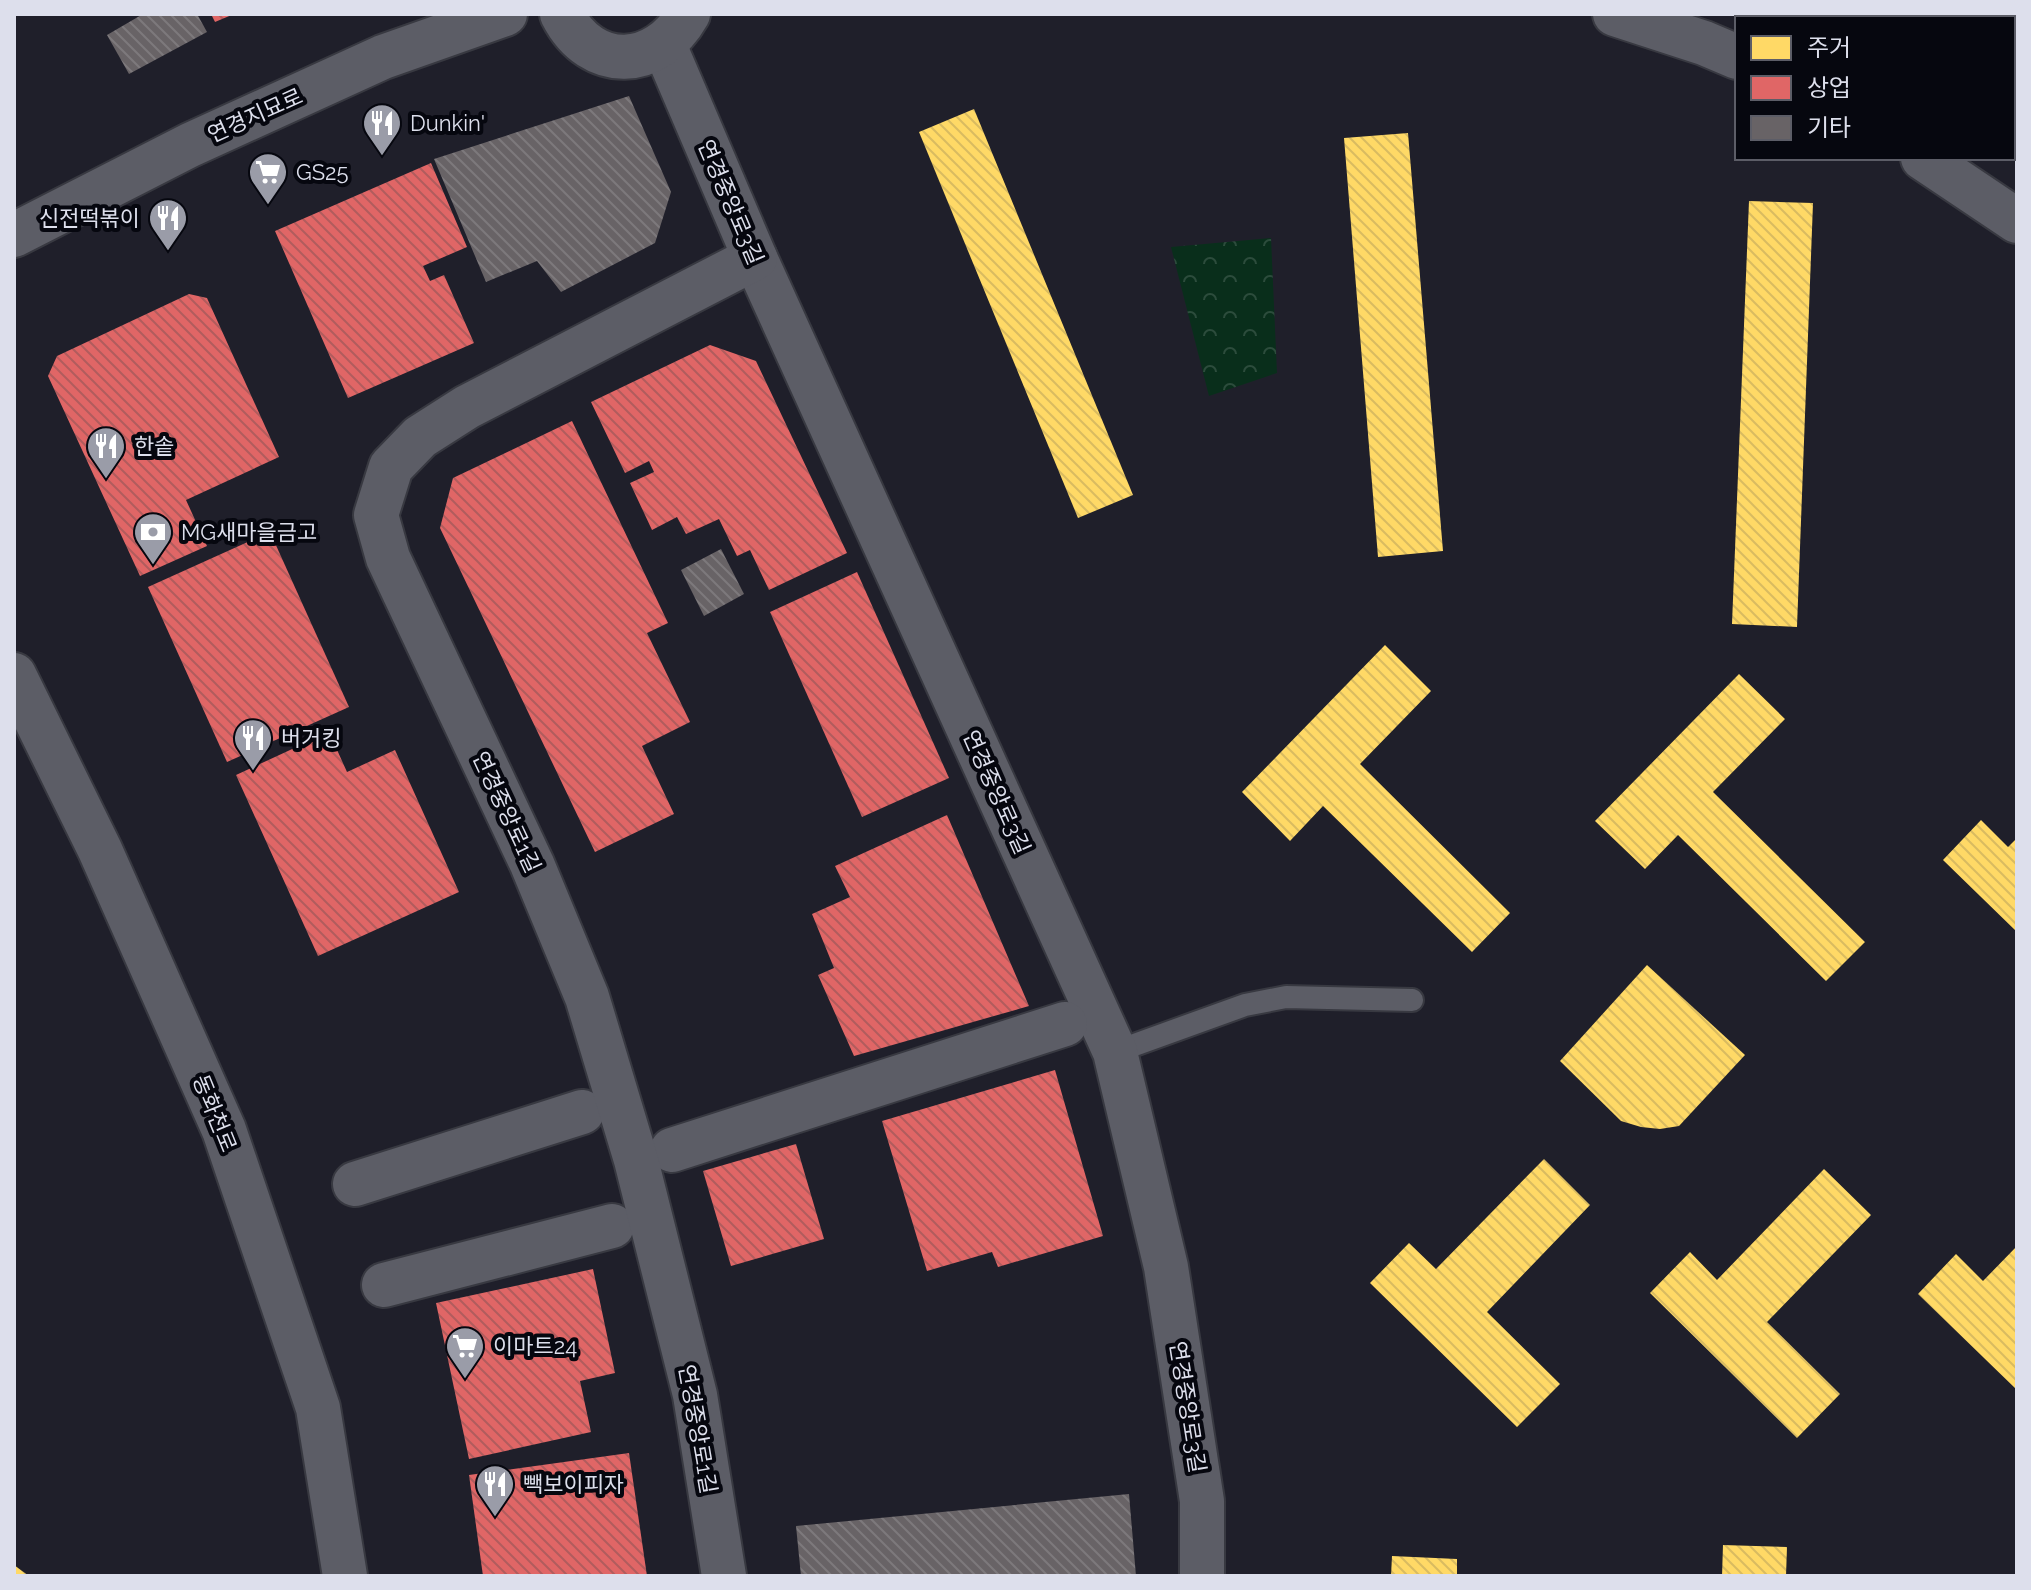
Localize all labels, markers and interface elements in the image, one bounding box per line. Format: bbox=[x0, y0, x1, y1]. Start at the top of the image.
legend bbox=[1735, 16, 2015, 160]
text: 주거 bbox=[1807, 33, 1851, 62]
text: 상업 bbox=[1807, 73, 1851, 102]
street label: 연경지묘로 bbox=[203, 83, 307, 147]
restaurant icon: Dunkin' bbox=[361, 102, 403, 157]
place label: Dunkin' bbox=[410, 110, 485, 136]
text: 기타 bbox=[1807, 113, 1851, 142]
street label: 연경중앙로3길 bbox=[693, 136, 769, 268]
supermarket icon: GS25 bbox=[247, 151, 289, 206]
place label: GS25 bbox=[296, 159, 349, 185]
restaurant icon: 신전떡볶이 bbox=[147, 197, 189, 252]
place label: 신전떡볶이 bbox=[39, 205, 140, 231]
restaurant icon: 한솥 bbox=[85, 425, 127, 480]
place label: 한솥 bbox=[134, 433, 174, 459]
bank icon: MG새마을금고 bbox=[132, 511, 174, 566]
place label: MG새마을금고 bbox=[181, 519, 317, 545]
restaurant icon: 버거킹 bbox=[232, 717, 274, 772]
place label: 버거킹 bbox=[281, 725, 342, 751]
street label: 연경중앙로3길 bbox=[958, 726, 1036, 858]
street label: 연경중앙로1길 bbox=[468, 747, 546, 877]
street label: 동화천로 bbox=[188, 1071, 242, 1155]
supermarket icon: 이마트24 bbox=[444, 1325, 486, 1380]
place label: 이마트24 bbox=[493, 1333, 577, 1359]
street label: 연경중앙로3길 bbox=[1165, 1339, 1211, 1475]
street label: 연경중앙로1길 bbox=[674, 1362, 722, 1496]
restaurant icon: 빽보이피자 bbox=[474, 1463, 516, 1518]
place label: 빽보이피자 bbox=[523, 1471, 624, 1497]

